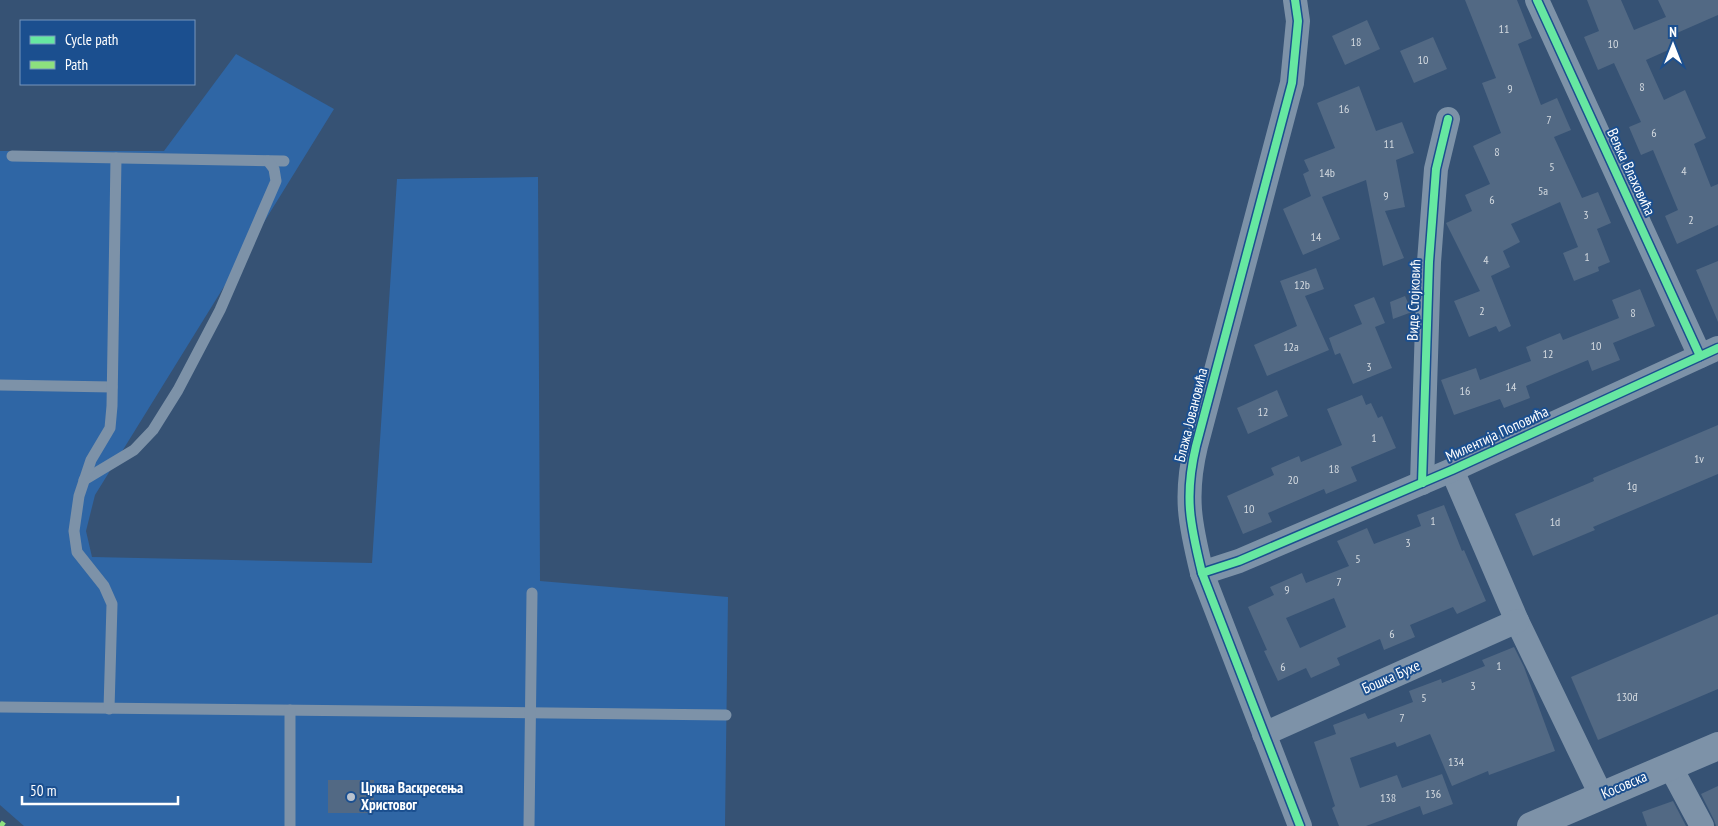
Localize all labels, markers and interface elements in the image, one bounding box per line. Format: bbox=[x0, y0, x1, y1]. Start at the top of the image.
legend bbox=[20, 20, 195, 85]
north arrow bbox=[1648, 20, 1698, 70]
house number: 11 bbox=[1499, 21, 1509, 36]
text: N bbox=[1669, 23, 1677, 41]
text: Cycle path bbox=[65, 30, 118, 49]
house number: 18 bbox=[1351, 34, 1361, 49]
house number: 10 bbox=[1608, 36, 1618, 51]
house number: 10 bbox=[1418, 52, 1428, 67]
text: Path bbox=[65, 55, 88, 74]
house number: 8 bbox=[1639, 79, 1645, 94]
house number: 9 bbox=[1507, 81, 1513, 96]
house number: 16 bbox=[1339, 101, 1349, 116]
house number: 7 bbox=[1546, 112, 1552, 127]
street label: Вељка Влаховића bbox=[1603, 125, 1660, 218]
house number: 6 bbox=[1651, 125, 1657, 140]
house number: 11 bbox=[1384, 136, 1394, 151]
house number: 8 bbox=[1494, 144, 1500, 159]
house number: 5 bbox=[1549, 159, 1555, 174]
house number: 4 bbox=[1681, 163, 1687, 178]
house number: 14b bbox=[1319, 165, 1335, 180]
house number: 5a bbox=[1538, 183, 1548, 198]
house number: 9 bbox=[1383, 188, 1389, 203]
house number: 6 bbox=[1489, 192, 1495, 207]
house number: 3 bbox=[1583, 207, 1589, 222]
house number: 2 bbox=[1688, 212, 1694, 227]
house number: 14 bbox=[1311, 229, 1322, 244]
house number: 1 bbox=[1584, 249, 1590, 264]
house number: 4 bbox=[1483, 252, 1489, 267]
street label: Виде Стојковић bbox=[1403, 259, 1424, 341]
house number: 12b bbox=[1294, 277, 1310, 292]
house number: 2 bbox=[1479, 303, 1485, 318]
house number: 8 bbox=[1630, 305, 1636, 320]
house number: 10 bbox=[1591, 338, 1601, 353]
house number: 12a bbox=[1283, 339, 1299, 354]
house number: 12 bbox=[1543, 346, 1553, 361]
house number: 3 bbox=[1366, 359, 1372, 374]
street label: Блажа Јовановића bbox=[1170, 366, 1211, 464]
house number: 14 bbox=[1506, 379, 1517, 394]
house number: 16 bbox=[1460, 383, 1470, 398]
street label: Милентија Поповића bbox=[1442, 401, 1551, 466]
house number: 12 bbox=[1258, 404, 1268, 419]
house number: 1 bbox=[1371, 430, 1377, 445]
house number: 1v bbox=[1694, 451, 1704, 466]
house number: 18 bbox=[1329, 461, 1339, 476]
house number: 20 bbox=[1288, 472, 1298, 487]
house number: 1g bbox=[1627, 478, 1637, 493]
house number: 10 bbox=[1244, 501, 1254, 516]
house number: 1 bbox=[1430, 513, 1436, 528]
house number: 1d bbox=[1550, 514, 1560, 529]
house number: 3 bbox=[1405, 535, 1411, 550]
house number: 5 bbox=[1355, 551, 1361, 566]
house number: 7 bbox=[1336, 574, 1342, 589]
house number: 9 bbox=[1284, 582, 1290, 597]
house number: 6 bbox=[1389, 626, 1395, 641]
street label: Бошка Бухе bbox=[1359, 655, 1423, 698]
house number: 1 bbox=[1496, 658, 1502, 673]
house number: 6 bbox=[1280, 659, 1286, 674]
house number: 3 bbox=[1470, 678, 1476, 693]
house number: 130đ bbox=[1616, 689, 1638, 704]
house number: 5 bbox=[1421, 690, 1427, 705]
house number: 7 bbox=[1399, 710, 1405, 725]
house number: 134 bbox=[1448, 754, 1465, 769]
street label: Косовска bbox=[1598, 766, 1650, 803]
scale bar bbox=[22, 774, 179, 806]
place label: Црква Васкресења Христовог bbox=[361, 778, 463, 814]
text: 50 m bbox=[30, 781, 56, 800]
house number: 136 bbox=[1425, 786, 1441, 801]
house number: 138 bbox=[1380, 790, 1396, 805]
marker: Црква Васкресења Христовог bbox=[345, 791, 357, 803]

